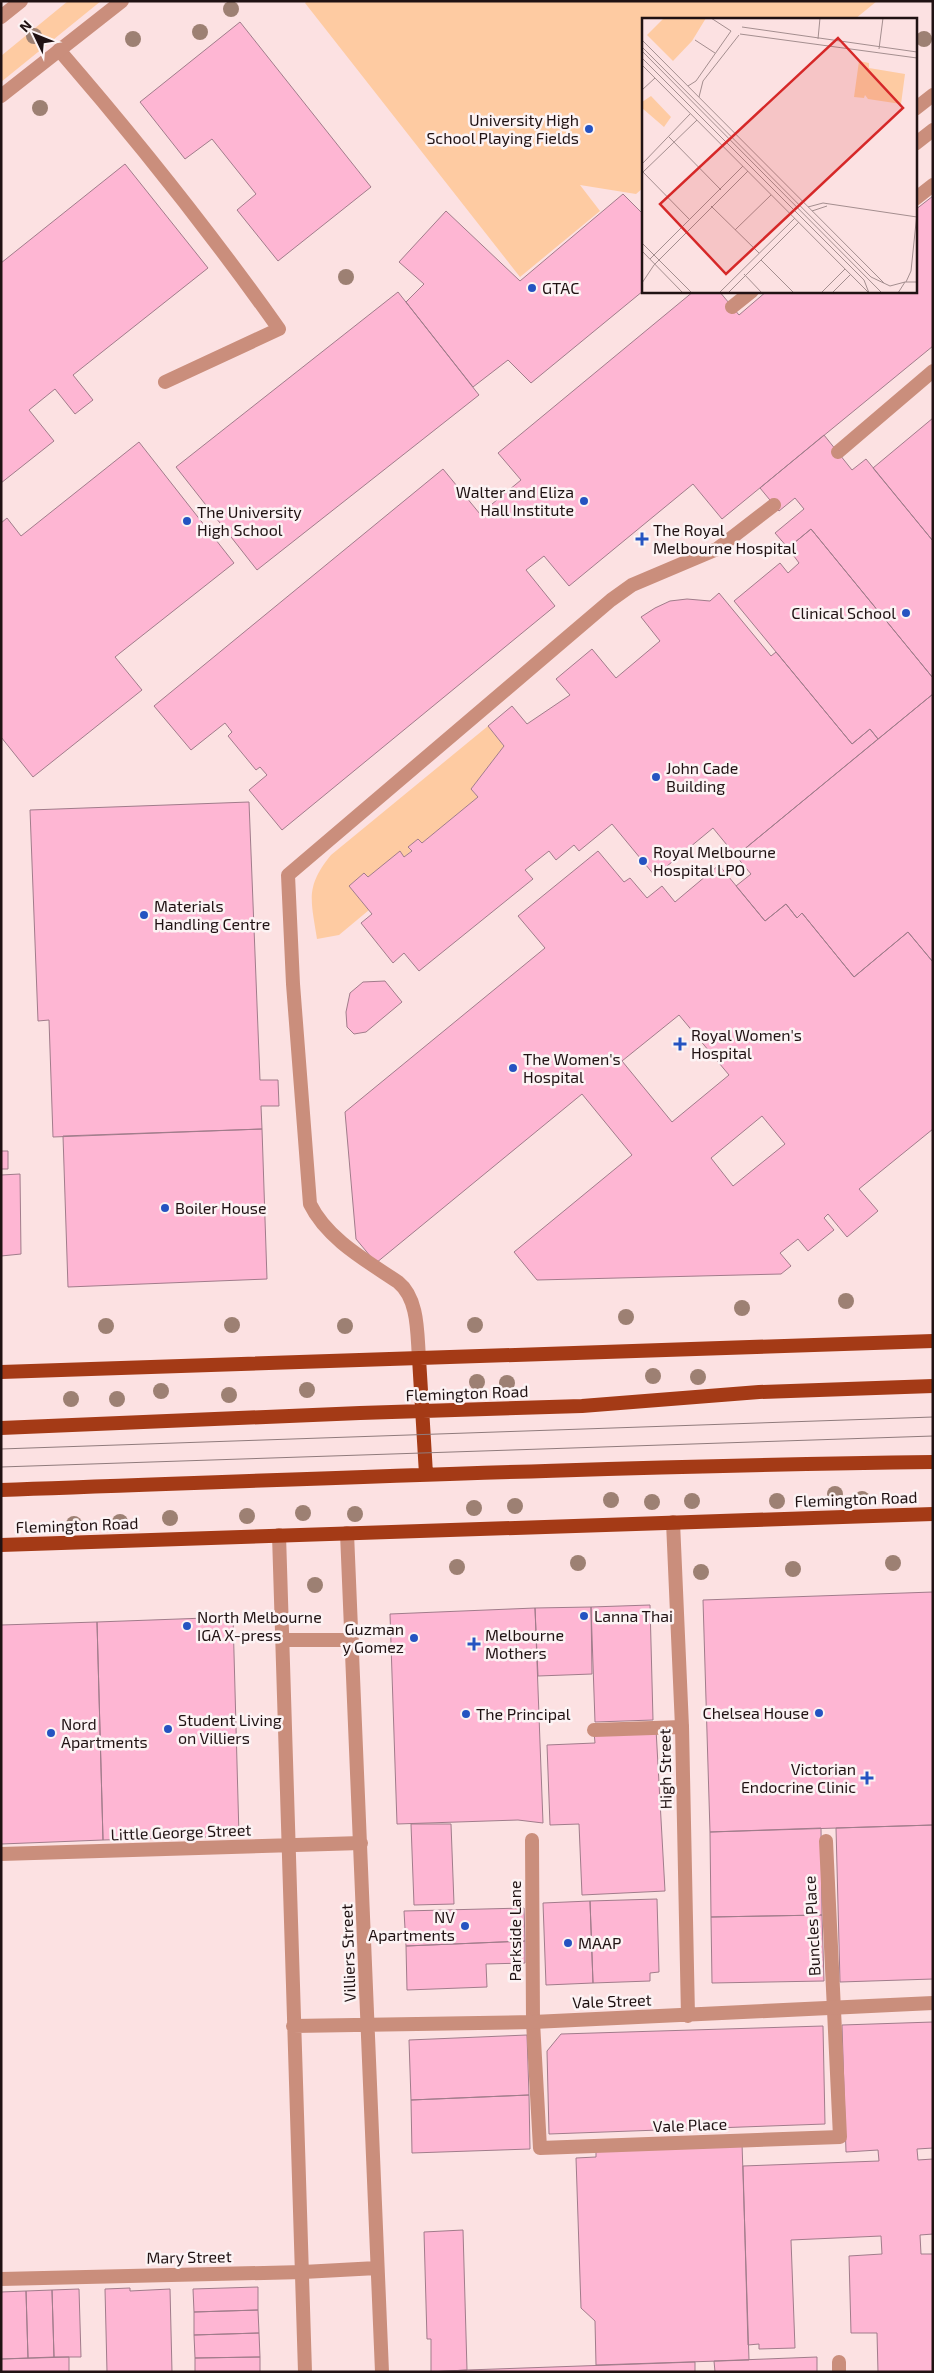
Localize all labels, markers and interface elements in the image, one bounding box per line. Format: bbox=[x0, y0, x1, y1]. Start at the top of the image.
north arrow bbox=[10, 10, 60, 60]
text: N bbox=[15, 16, 35, 35]
inset map bbox=[642, 18, 916, 292]
place label: University High School Playing Fields bbox=[426, 110, 579, 147]
marker: University High School Playing Fields bbox=[583, 123, 595, 135]
place label: GTAC bbox=[542, 278, 579, 297]
marker: GTAC bbox=[526, 282, 538, 294]
place label: Walter and Eliza Hall Institute bbox=[456, 482, 574, 519]
marker: Walter and Eliza Hall Institute bbox=[578, 495, 590, 507]
place label: The University High School bbox=[197, 502, 302, 539]
marker: The University High School bbox=[181, 515, 193, 527]
place label: The Royal Melbourne Hospital bbox=[653, 520, 797, 557]
marker: The Royal Melbourne Hospital bbox=[635, 532, 649, 546]
place label: Clinical School bbox=[791, 603, 896, 622]
marker: Clinical School bbox=[900, 607, 912, 619]
place label: John Cade Building bbox=[666, 758, 738, 795]
marker: John Cade Building bbox=[650, 771, 662, 783]
place label: Royal Melbourne Hospital LPO bbox=[653, 842, 776, 879]
marker: Royal Melbourne Hospital LPO bbox=[637, 855, 649, 867]
place label: Materials Handling Centre bbox=[154, 896, 270, 933]
marker: Materials Handling Centre bbox=[138, 909, 150, 921]
place label: Royal Women's Hospital bbox=[691, 1025, 802, 1062]
marker: Royal Women's Hospital bbox=[673, 1037, 687, 1051]
place label: The Women's Hospital bbox=[523, 1049, 621, 1086]
marker: The Women's Hospital bbox=[507, 1062, 519, 1074]
place label: Boiler House bbox=[175, 1198, 267, 1217]
marker: Boiler House bbox=[159, 1202, 171, 1214]
street label: Flemington Road bbox=[405, 1381, 529, 1404]
street label: Flemington Road bbox=[794, 1487, 918, 1510]
street label: Flemington Road bbox=[15, 1513, 139, 1536]
place label: Lanna Thai bbox=[594, 1606, 673, 1625]
place label: North Melbourne IGA X-press bbox=[197, 1607, 322, 1644]
marker: Lanna Thai bbox=[578, 1610, 590, 1622]
place label: Guzman y Gomez bbox=[342, 1619, 404, 1656]
marker: North Melbourne IGA X-press bbox=[181, 1620, 193, 1632]
place label: Melbourne Mothers bbox=[485, 1625, 564, 1662]
marker: Guzman y Gomez bbox=[408, 1632, 420, 1644]
marker: Melbourne Mothers bbox=[467, 1637, 481, 1651]
place label: Chelsea House bbox=[703, 1703, 809, 1722]
place label: The Principal bbox=[476, 1704, 571, 1723]
marker: Chelsea House bbox=[813, 1707, 825, 1719]
marker: The Principal bbox=[460, 1708, 472, 1720]
place label: Student Living on Villiers bbox=[178, 1710, 282, 1747]
place label: Nord Apartments bbox=[61, 1714, 148, 1751]
marker: Student Living on Villiers bbox=[162, 1723, 174, 1735]
marker: Nord Apartments bbox=[45, 1727, 57, 1739]
street label: High Street bbox=[654, 1728, 675, 1810]
place label: Victorian Endocrine Clinic bbox=[741, 1759, 856, 1796]
marker: Victorian Endocrine Clinic bbox=[860, 1771, 874, 1785]
street label: Little George Street bbox=[110, 1820, 252, 1843]
street label: Buncles Place bbox=[799, 1875, 824, 1977]
street label: Parkside Lane bbox=[505, 1880, 524, 1982]
street label: Villiers Street bbox=[336, 1904, 359, 2002]
place label: NV Apartments bbox=[368, 1907, 455, 1944]
marker: NV Apartments bbox=[459, 1920, 471, 1932]
place label: MAAP bbox=[578, 1933, 621, 1952]
marker: MAAP bbox=[562, 1937, 574, 1949]
street label: Vale Street bbox=[572, 1990, 652, 2011]
street label: Vale Place bbox=[653, 2114, 727, 2135]
street label: Mary Street bbox=[146, 2246, 232, 2267]

